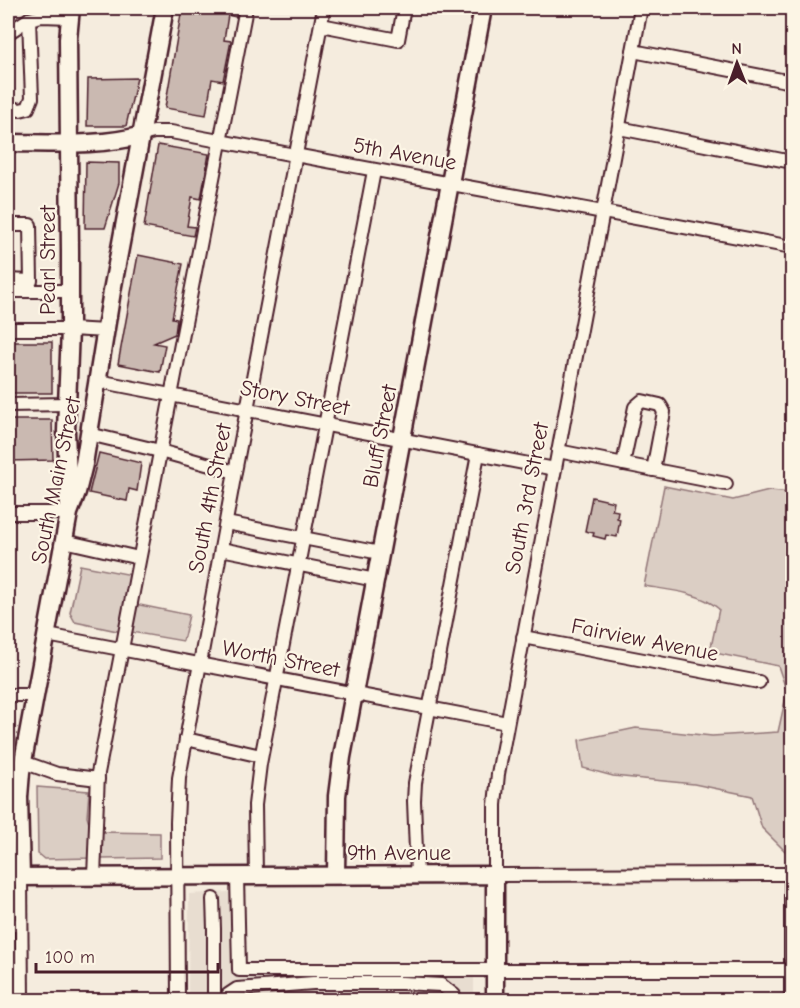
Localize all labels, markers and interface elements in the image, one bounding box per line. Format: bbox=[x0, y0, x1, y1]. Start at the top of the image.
north arrow bbox=[707, 33, 767, 93]
text: N bbox=[731, 40, 742, 58]
street label: 5th Avenue bbox=[351, 132, 458, 176]
street label: Pearl Street bbox=[35, 204, 61, 315]
street label: Story Street bbox=[238, 375, 352, 421]
street label: Bluff Street bbox=[357, 382, 403, 490]
street label: South Main Street bbox=[26, 394, 86, 566]
street label: South 3rd Street bbox=[500, 420, 555, 576]
street label: South 4th Street bbox=[183, 421, 237, 575]
street label: Fairview Avenue bbox=[569, 613, 721, 667]
street label: Worth Street bbox=[220, 635, 342, 683]
street label: 9th Avenue bbox=[347, 840, 451, 866]
scale bar bbox=[36, 936, 218, 974]
text: 100 m bbox=[45, 947, 95, 968]

